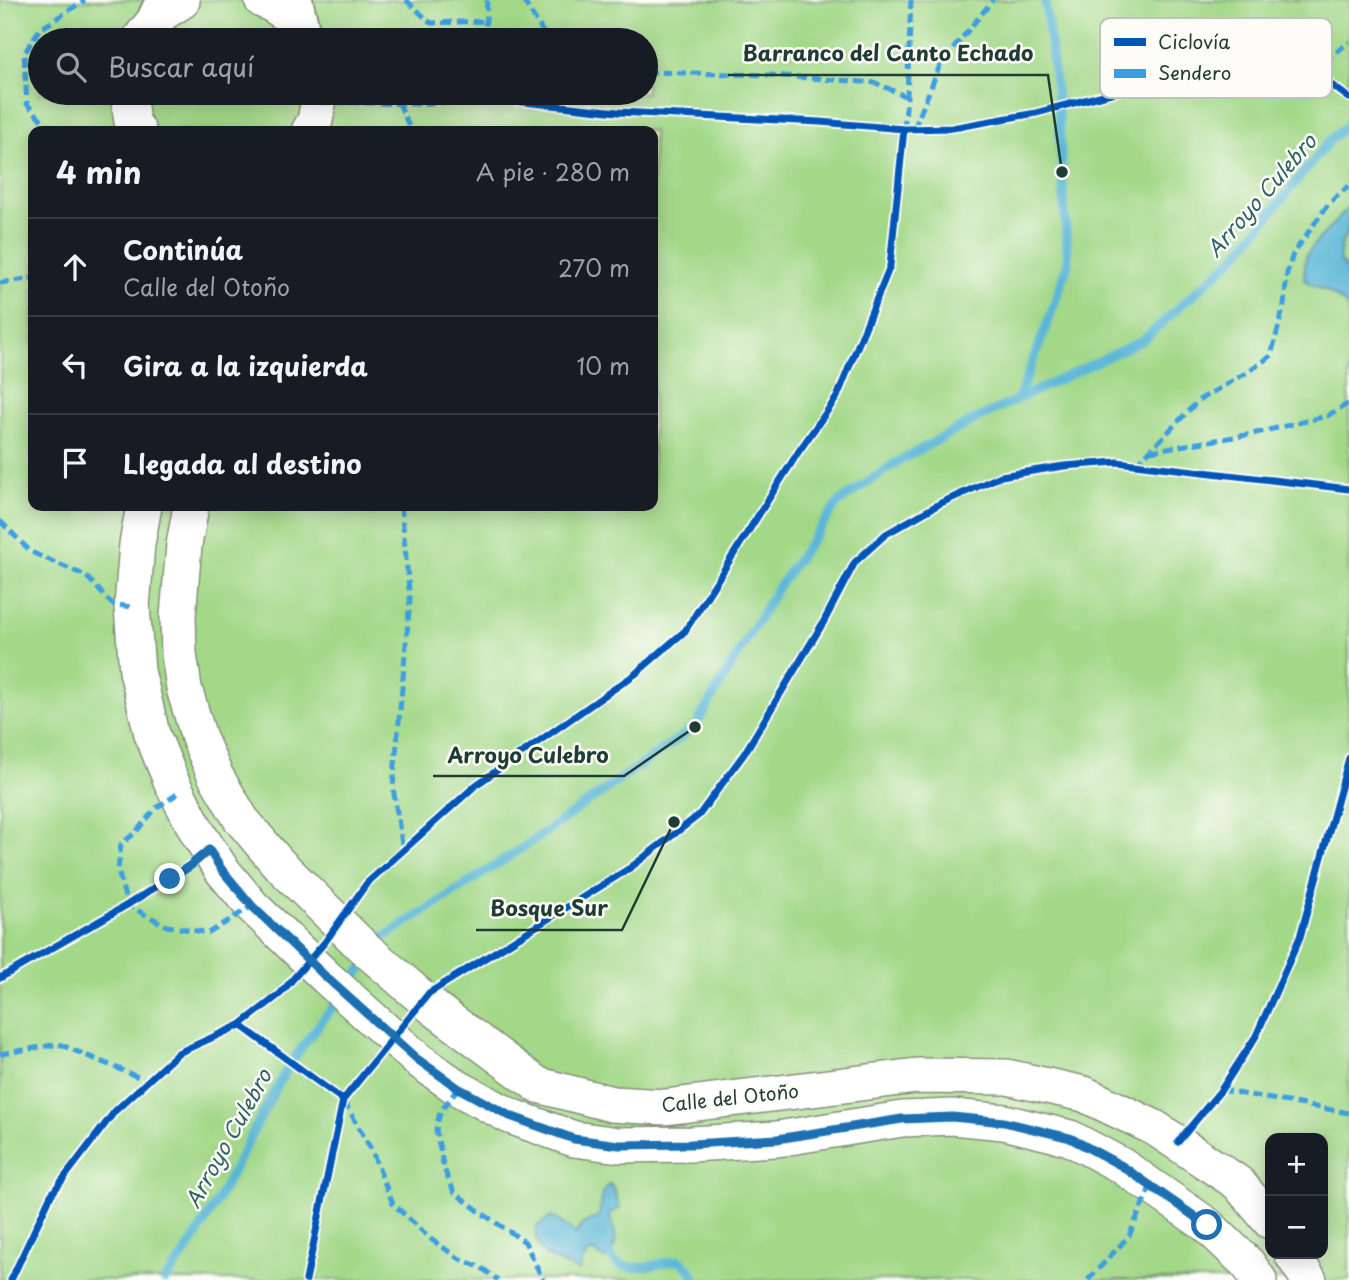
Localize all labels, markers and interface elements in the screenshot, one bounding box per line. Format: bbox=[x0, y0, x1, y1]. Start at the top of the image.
legend bbox=[1100, 18, 1332, 98]
text: Ciclovía bbox=[1158, 27, 1230, 55]
search box bbox=[28, 28, 658, 105]
callout: Barranco del Canto Echado bbox=[728, 33, 1048, 75]
text: Barranco del Canto Echado bbox=[743, 36, 1033, 68]
text: Buscar aquí bbox=[108, 47, 254, 86]
icon: search bbox=[52, 48, 90, 86]
text: Sendero bbox=[1158, 58, 1231, 86]
water label: Arroyo Culebro bbox=[1198, 125, 1324, 263]
text: 4 min bbox=[56, 149, 142, 194]
text: A pie · 280 m bbox=[476, 154, 630, 189]
text: Continúa bbox=[123, 230, 243, 269]
icon: ahead bbox=[56, 248, 94, 286]
text: 270 m bbox=[558, 250, 630, 285]
text: Calle del Otoño bbox=[123, 269, 290, 304]
icon: left bbox=[56, 346, 94, 384]
text: Gira a la izquierda bbox=[123, 346, 368, 385]
text: 10 m bbox=[576, 348, 630, 383]
icon: arrive bbox=[56, 444, 94, 482]
text: Llegada al destino bbox=[123, 444, 362, 483]
callout: Arroyo Culebro bbox=[433, 734, 624, 776]
text: Arroyo Culebro bbox=[446, 738, 609, 770]
route end bbox=[154, 863, 185, 894]
callout: Bosque Sur bbox=[476, 888, 622, 930]
text: Bosque Sur bbox=[490, 891, 608, 923]
water label: Arroyo Culebro bbox=[176, 1062, 279, 1213]
street label: Calle del Otoño bbox=[660, 1076, 800, 1118]
map controls bbox=[1265, 1133, 1328, 1259]
button: + bbox=[1265, 1133, 1328, 1196]
button: − bbox=[1265, 1196, 1328, 1259]
route start bbox=[1191, 1209, 1222, 1240]

